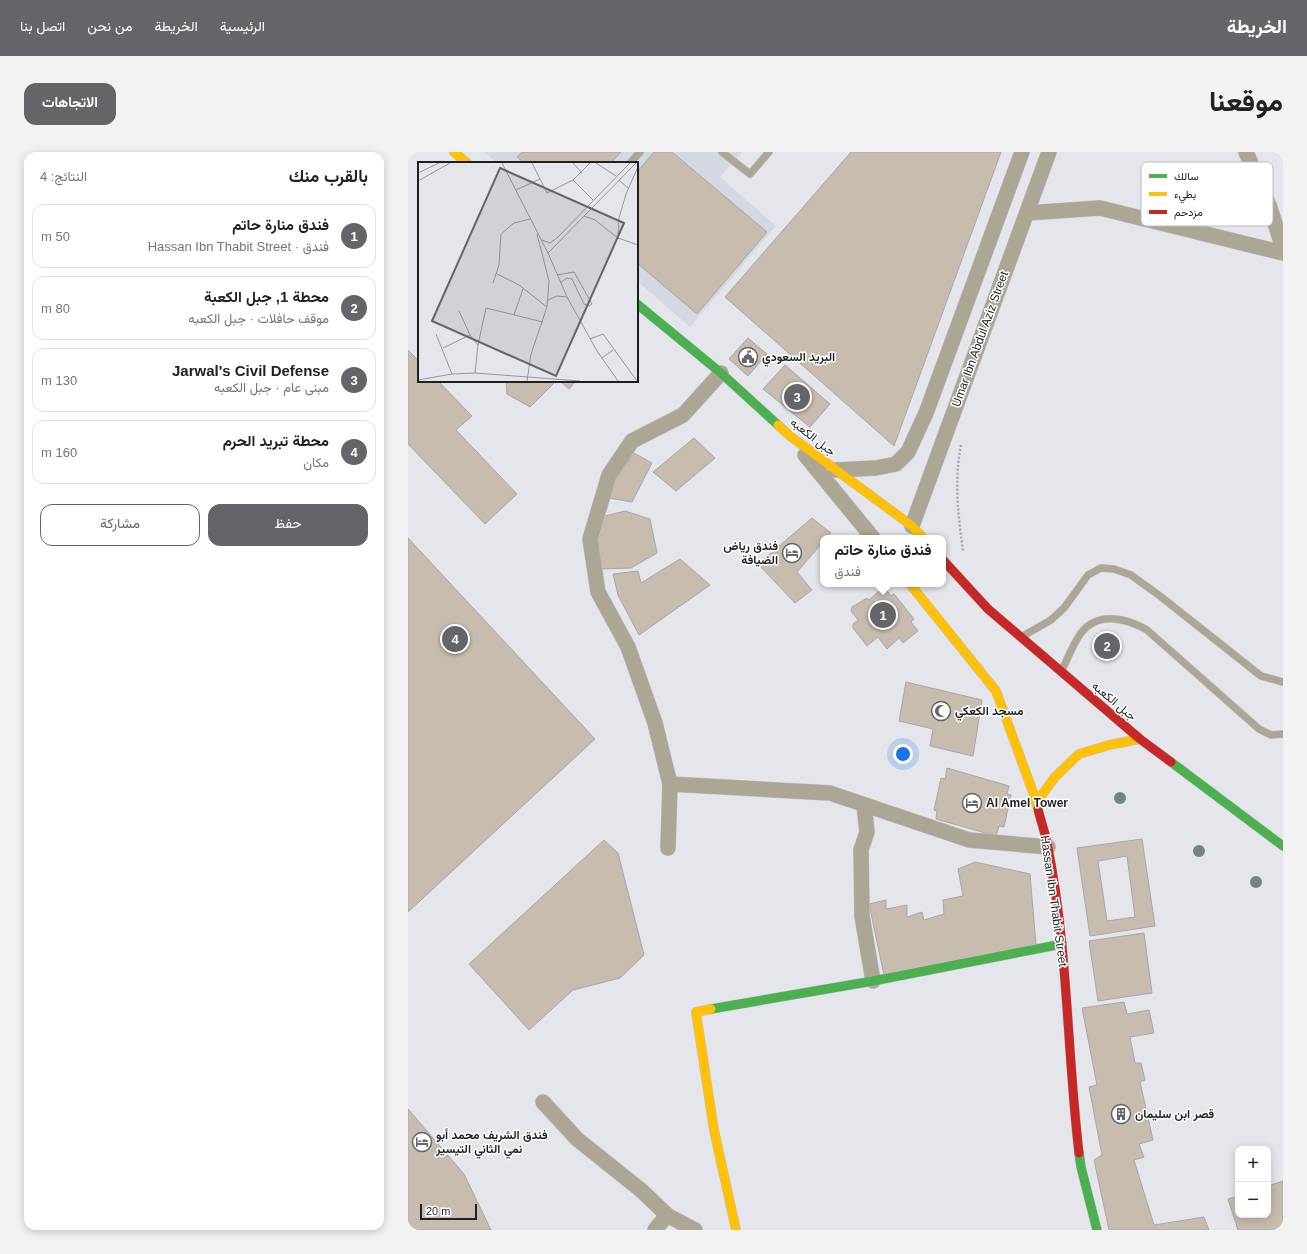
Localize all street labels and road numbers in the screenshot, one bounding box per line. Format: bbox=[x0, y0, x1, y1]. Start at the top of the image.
street label: Umar Ibn Abdul Aziz Street bbox=[949, 269, 1011, 409]
street label: جبل الكعبه bbox=[787, 415, 838, 460]
street label: جبل الكعبه bbox=[1088, 679, 1139, 724]
street label: Hassan Ibn Thabit Street bbox=[1038, 834, 1070, 968]

